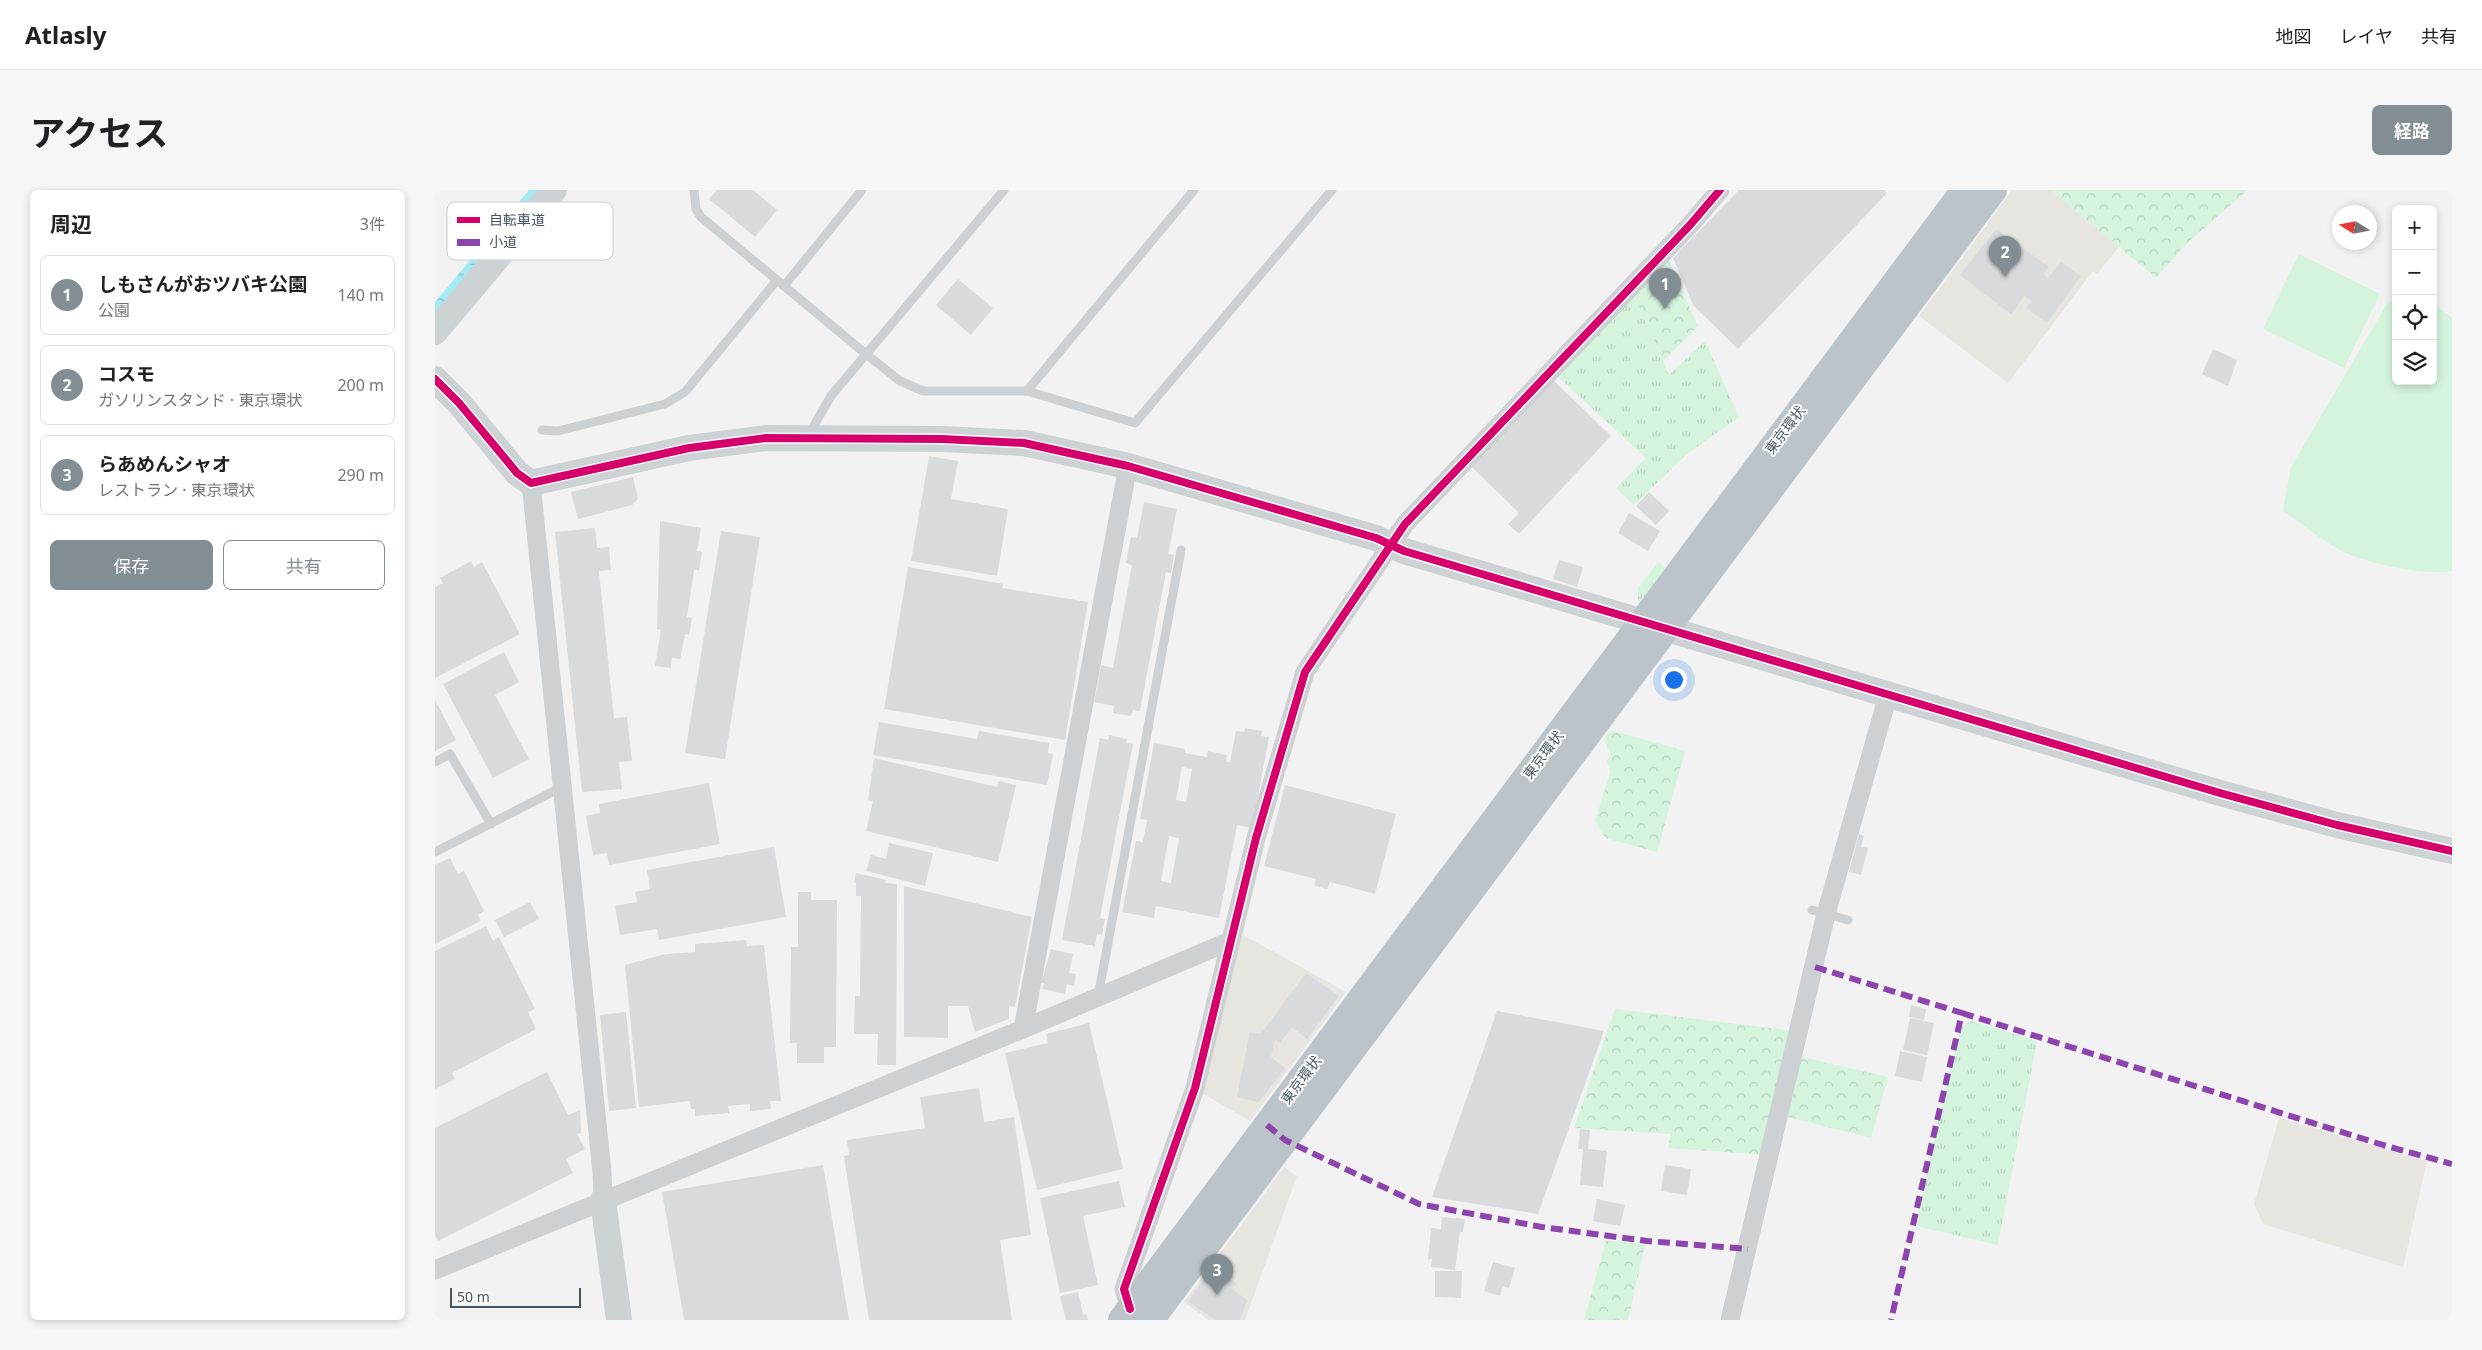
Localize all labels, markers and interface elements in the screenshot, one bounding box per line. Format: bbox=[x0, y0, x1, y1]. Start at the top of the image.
text: Atlasly bbox=[25, 18, 106, 51]
text: 地図 bbox=[2276, 24, 2312, 48]
text: レイヤ bbox=[2340, 24, 2393, 48]
text: 共有 bbox=[2421, 24, 2457, 48]
button: 経路 bbox=[2372, 105, 2452, 155]
text: アクセス bbox=[30, 109, 168, 156]
legend bbox=[447, 202, 613, 260]
north arrow bbox=[2332, 205, 2377, 250]
map controls bbox=[2392, 205, 2437, 385]
button: + bbox=[2392, 205, 2437, 250]
text: 周辺 bbox=[50, 210, 92, 238]
text: 自転車道 bbox=[489, 210, 545, 229]
text: 3件 bbox=[360, 213, 385, 235]
text: 小道 bbox=[489, 232, 517, 251]
pin: 2 bbox=[1989, 236, 2021, 277]
button: − bbox=[2392, 250, 2437, 295]
pin: 1 bbox=[1649, 268, 1681, 309]
text: しもさんがおツバキ公園 bbox=[98, 271, 307, 297]
text: 1 bbox=[62, 284, 72, 306]
text: 140 m bbox=[337, 284, 384, 306]
button: locate bbox=[2392, 295, 2437, 340]
text: 公園 bbox=[98, 299, 130, 321]
button: layers bbox=[2392, 340, 2437, 385]
text: コスモ bbox=[98, 361, 155, 387]
text: 2 bbox=[62, 374, 72, 396]
text: 200 m bbox=[337, 374, 384, 396]
text: ガソリンスタンド · 東京環状 bbox=[98, 389, 302, 411]
street label: 東京環状 bbox=[1760, 402, 1809, 458]
text: らあめんシャオ bbox=[98, 451, 231, 477]
text: 3 bbox=[62, 464, 72, 486]
text: 290 m bbox=[337, 464, 384, 486]
text: レストラン · 東京環状 bbox=[98, 479, 255, 501]
button: 保存 bbox=[50, 540, 213, 590]
button: 共有 bbox=[223, 540, 385, 590]
your location bbox=[1661, 667, 1687, 693]
street label: 東京環状 bbox=[1518, 727, 1567, 783]
street label: 東京環状 bbox=[1276, 1052, 1325, 1108]
pin: 3 bbox=[1201, 1254, 1233, 1295]
scale bar bbox=[450, 1285, 581, 1308]
text: 50 m bbox=[457, 1287, 490, 1306]

